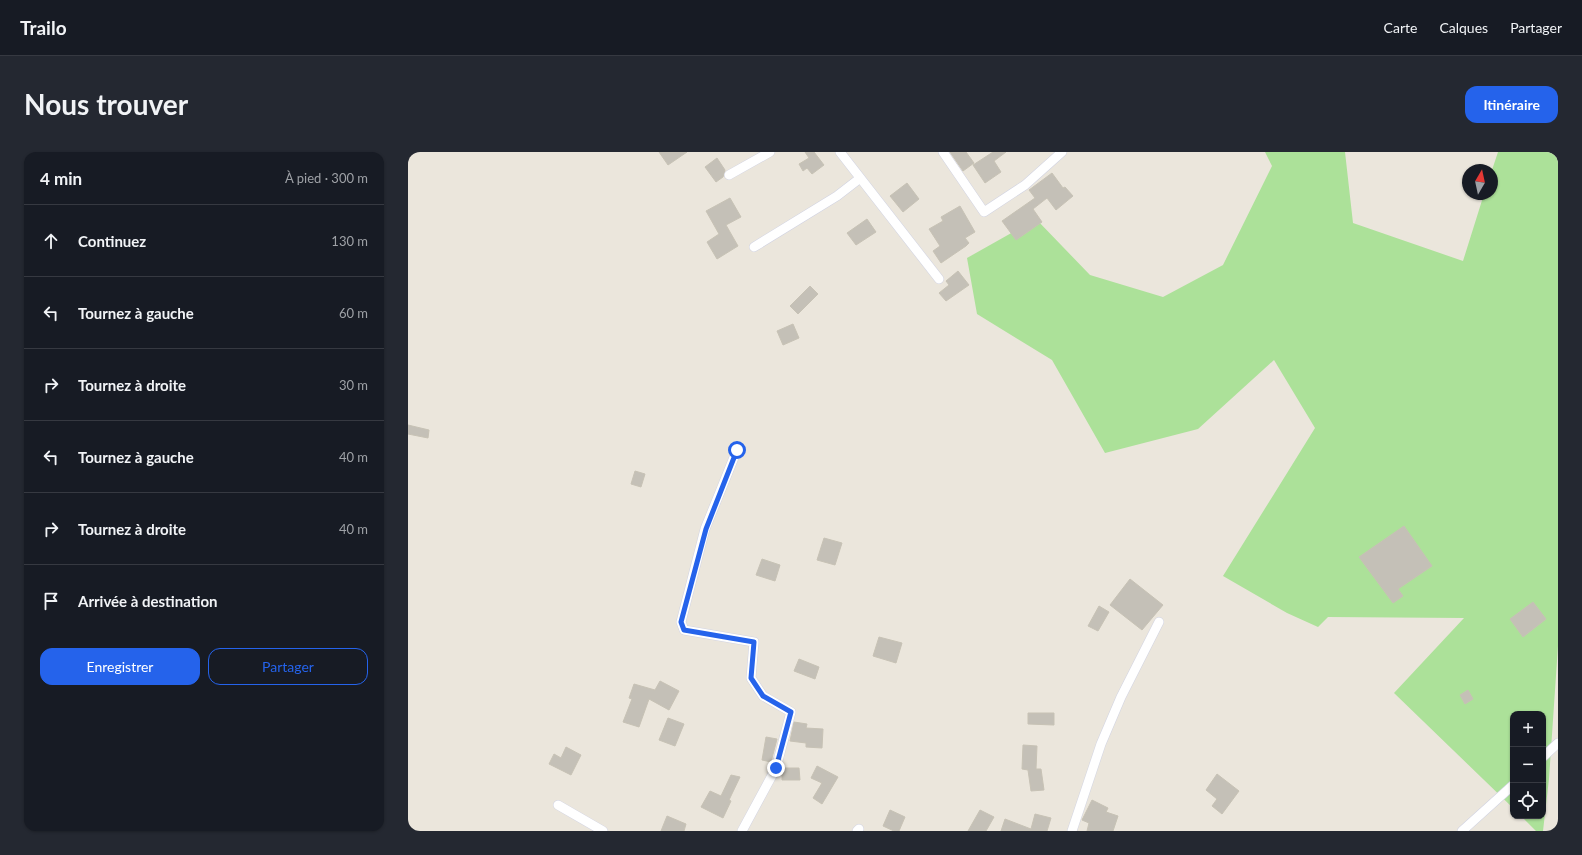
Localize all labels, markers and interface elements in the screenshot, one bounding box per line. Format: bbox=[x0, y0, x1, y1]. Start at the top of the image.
text: Trailo bbox=[20, 16, 67, 39]
text: Carte bbox=[1384, 19, 1417, 36]
text: Calques bbox=[1439, 19, 1488, 36]
text: Partager bbox=[1510, 19, 1562, 36]
button: Itinéraire bbox=[1465, 86, 1558, 123]
text: Nous trouver bbox=[24, 87, 188, 121]
north arrow bbox=[1462, 164, 1498, 200]
text: 4 min bbox=[40, 168, 82, 189]
text: À pied · 300 m bbox=[285, 170, 368, 186]
icon: ahead bbox=[40, 230, 62, 252]
text: Continuez bbox=[78, 232, 146, 250]
text: 130 m bbox=[331, 233, 368, 249]
icon: left bbox=[40, 302, 62, 324]
text: Tournez à gauche bbox=[78, 304, 194, 322]
text: 60 m bbox=[339, 305, 368, 321]
icon: right bbox=[40, 374, 62, 396]
text: Tournez à droite bbox=[78, 376, 186, 394]
text: 30 m bbox=[339, 377, 368, 393]
route start bbox=[728, 441, 746, 459]
icon: left bbox=[40, 446, 62, 468]
text: Tournez à gauche bbox=[78, 448, 194, 466]
text: 40 m bbox=[339, 449, 368, 465]
icon: right bbox=[40, 518, 62, 540]
text: Tournez à droite bbox=[78, 520, 186, 538]
text: 40 m bbox=[339, 521, 368, 537]
icon: arrive bbox=[40, 590, 62, 612]
text: Arrivée à destination bbox=[78, 592, 217, 610]
button: Enregistrer bbox=[40, 648, 200, 685]
button: Partager bbox=[208, 648, 368, 685]
map controls bbox=[1510, 711, 1546, 819]
button: + bbox=[1510, 711, 1546, 747]
button: − bbox=[1510, 747, 1546, 783]
route end bbox=[767, 759, 785, 777]
button: locate bbox=[1510, 783, 1546, 819]

